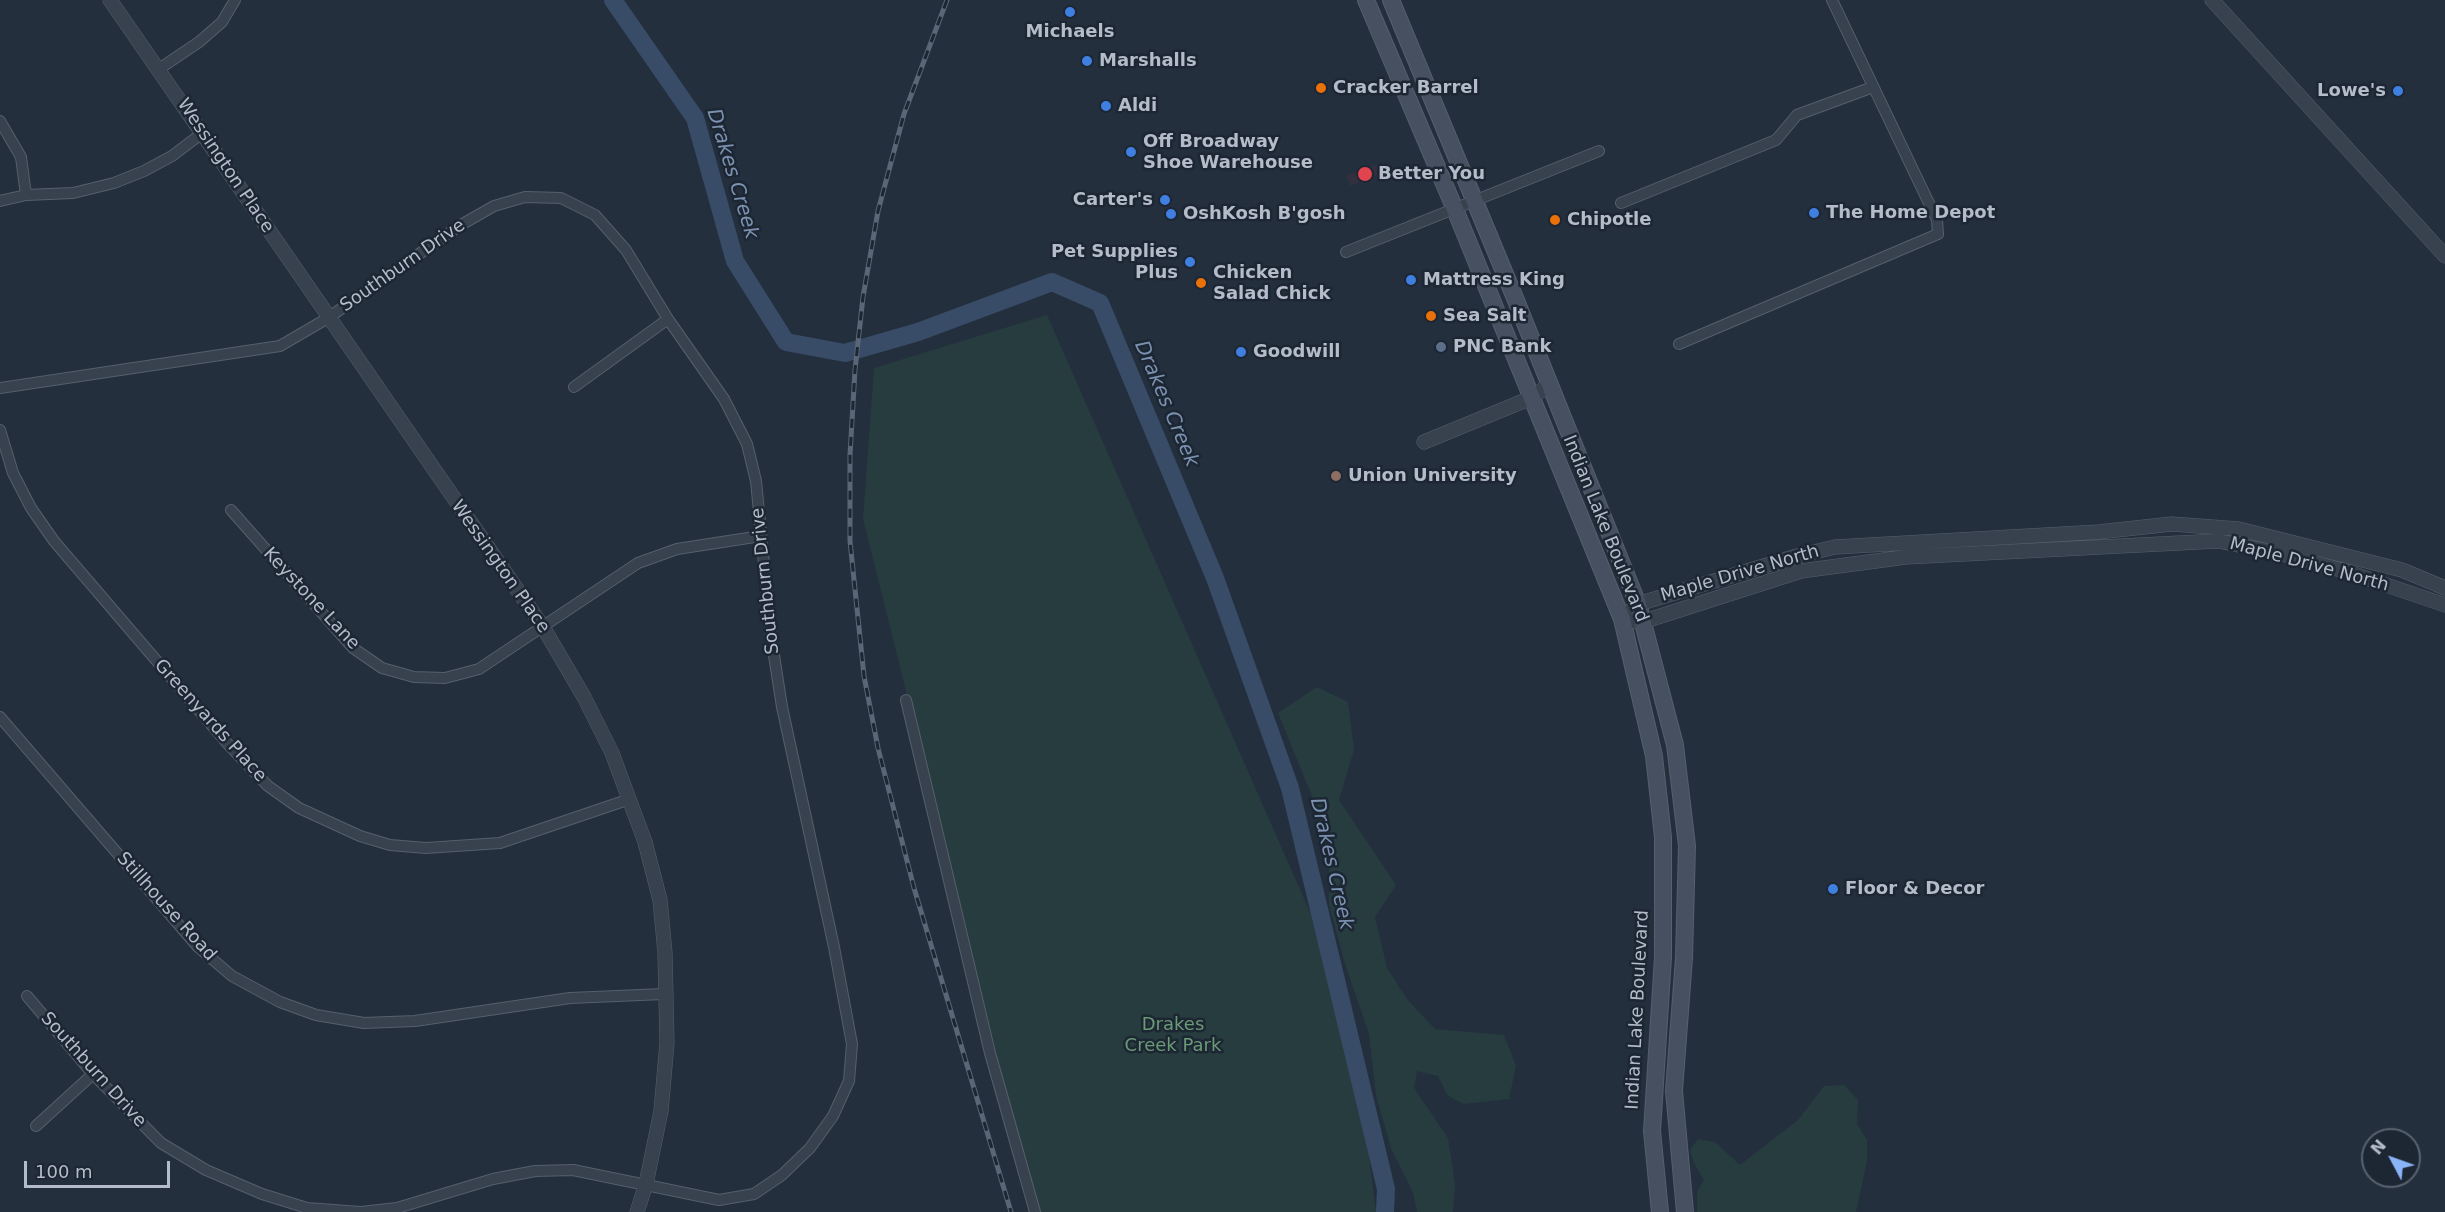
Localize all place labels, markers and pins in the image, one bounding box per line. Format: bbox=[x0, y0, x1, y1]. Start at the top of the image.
marker: Michaels bbox=[1063, 5, 1077, 19]
place label: Michaels bbox=[1026, 21, 1114, 43]
place label: Marshalls bbox=[1099, 50, 1197, 72]
marker: Marshalls bbox=[1080, 54, 1094, 68]
place label: Cracker Barrel bbox=[1333, 77, 1479, 99]
place label: Lowe's bbox=[2317, 80, 2386, 102]
marker: Cracker Barrel bbox=[1314, 81, 1328, 95]
marker: Lowe's bbox=[2391, 84, 2405, 98]
place label: Aldi bbox=[1118, 95, 1157, 117]
marker: Aldi bbox=[1099, 99, 1113, 113]
place label: Off Broadway Shoe Warehouse bbox=[1143, 131, 1313, 174]
marker: Off Broadway Shoe Warehouse bbox=[1124, 145, 1138, 159]
place label: Better You bbox=[1378, 163, 1485, 185]
marker: Better You bbox=[1356, 165, 1374, 183]
place label: Carter's bbox=[1073, 189, 1153, 211]
marker: Carter's bbox=[1158, 193, 1172, 207]
place label: The Home Depot bbox=[1826, 202, 1995, 224]
place label: OshKosh B'gosh bbox=[1183, 203, 1346, 225]
marker: The Home Depot bbox=[1807, 206, 1821, 220]
marker: OshKosh B'gosh bbox=[1164, 207, 1178, 221]
place label: Chipotle bbox=[1567, 209, 1651, 231]
marker: Chipotle bbox=[1548, 213, 1562, 227]
place label: Pet Supplies Plus bbox=[1051, 241, 1178, 284]
marker: Pet Supplies Plus bbox=[1183, 255, 1197, 269]
place label: Chicken Salad Chick bbox=[1213, 262, 1330, 304]
place label: Mattress King bbox=[1423, 269, 1565, 291]
marker: Mattress King bbox=[1404, 273, 1418, 287]
marker: Chicken Salad Chick bbox=[1194, 276, 1208, 290]
place label: Sea Salt bbox=[1443, 305, 1526, 327]
marker: Sea Salt bbox=[1424, 309, 1438, 323]
place label: PNC Bank bbox=[1453, 336, 1551, 358]
marker: PNC Bank bbox=[1434, 340, 1448, 354]
place label: Goodwill bbox=[1253, 341, 1341, 363]
marker: Goodwill bbox=[1234, 345, 1248, 359]
place label: Union University bbox=[1348, 465, 1517, 487]
marker: Union University bbox=[1329, 469, 1343, 483]
place label: Floor & Decor bbox=[1845, 878, 1984, 900]
marker: Floor & Decor bbox=[1826, 882, 1840, 896]

